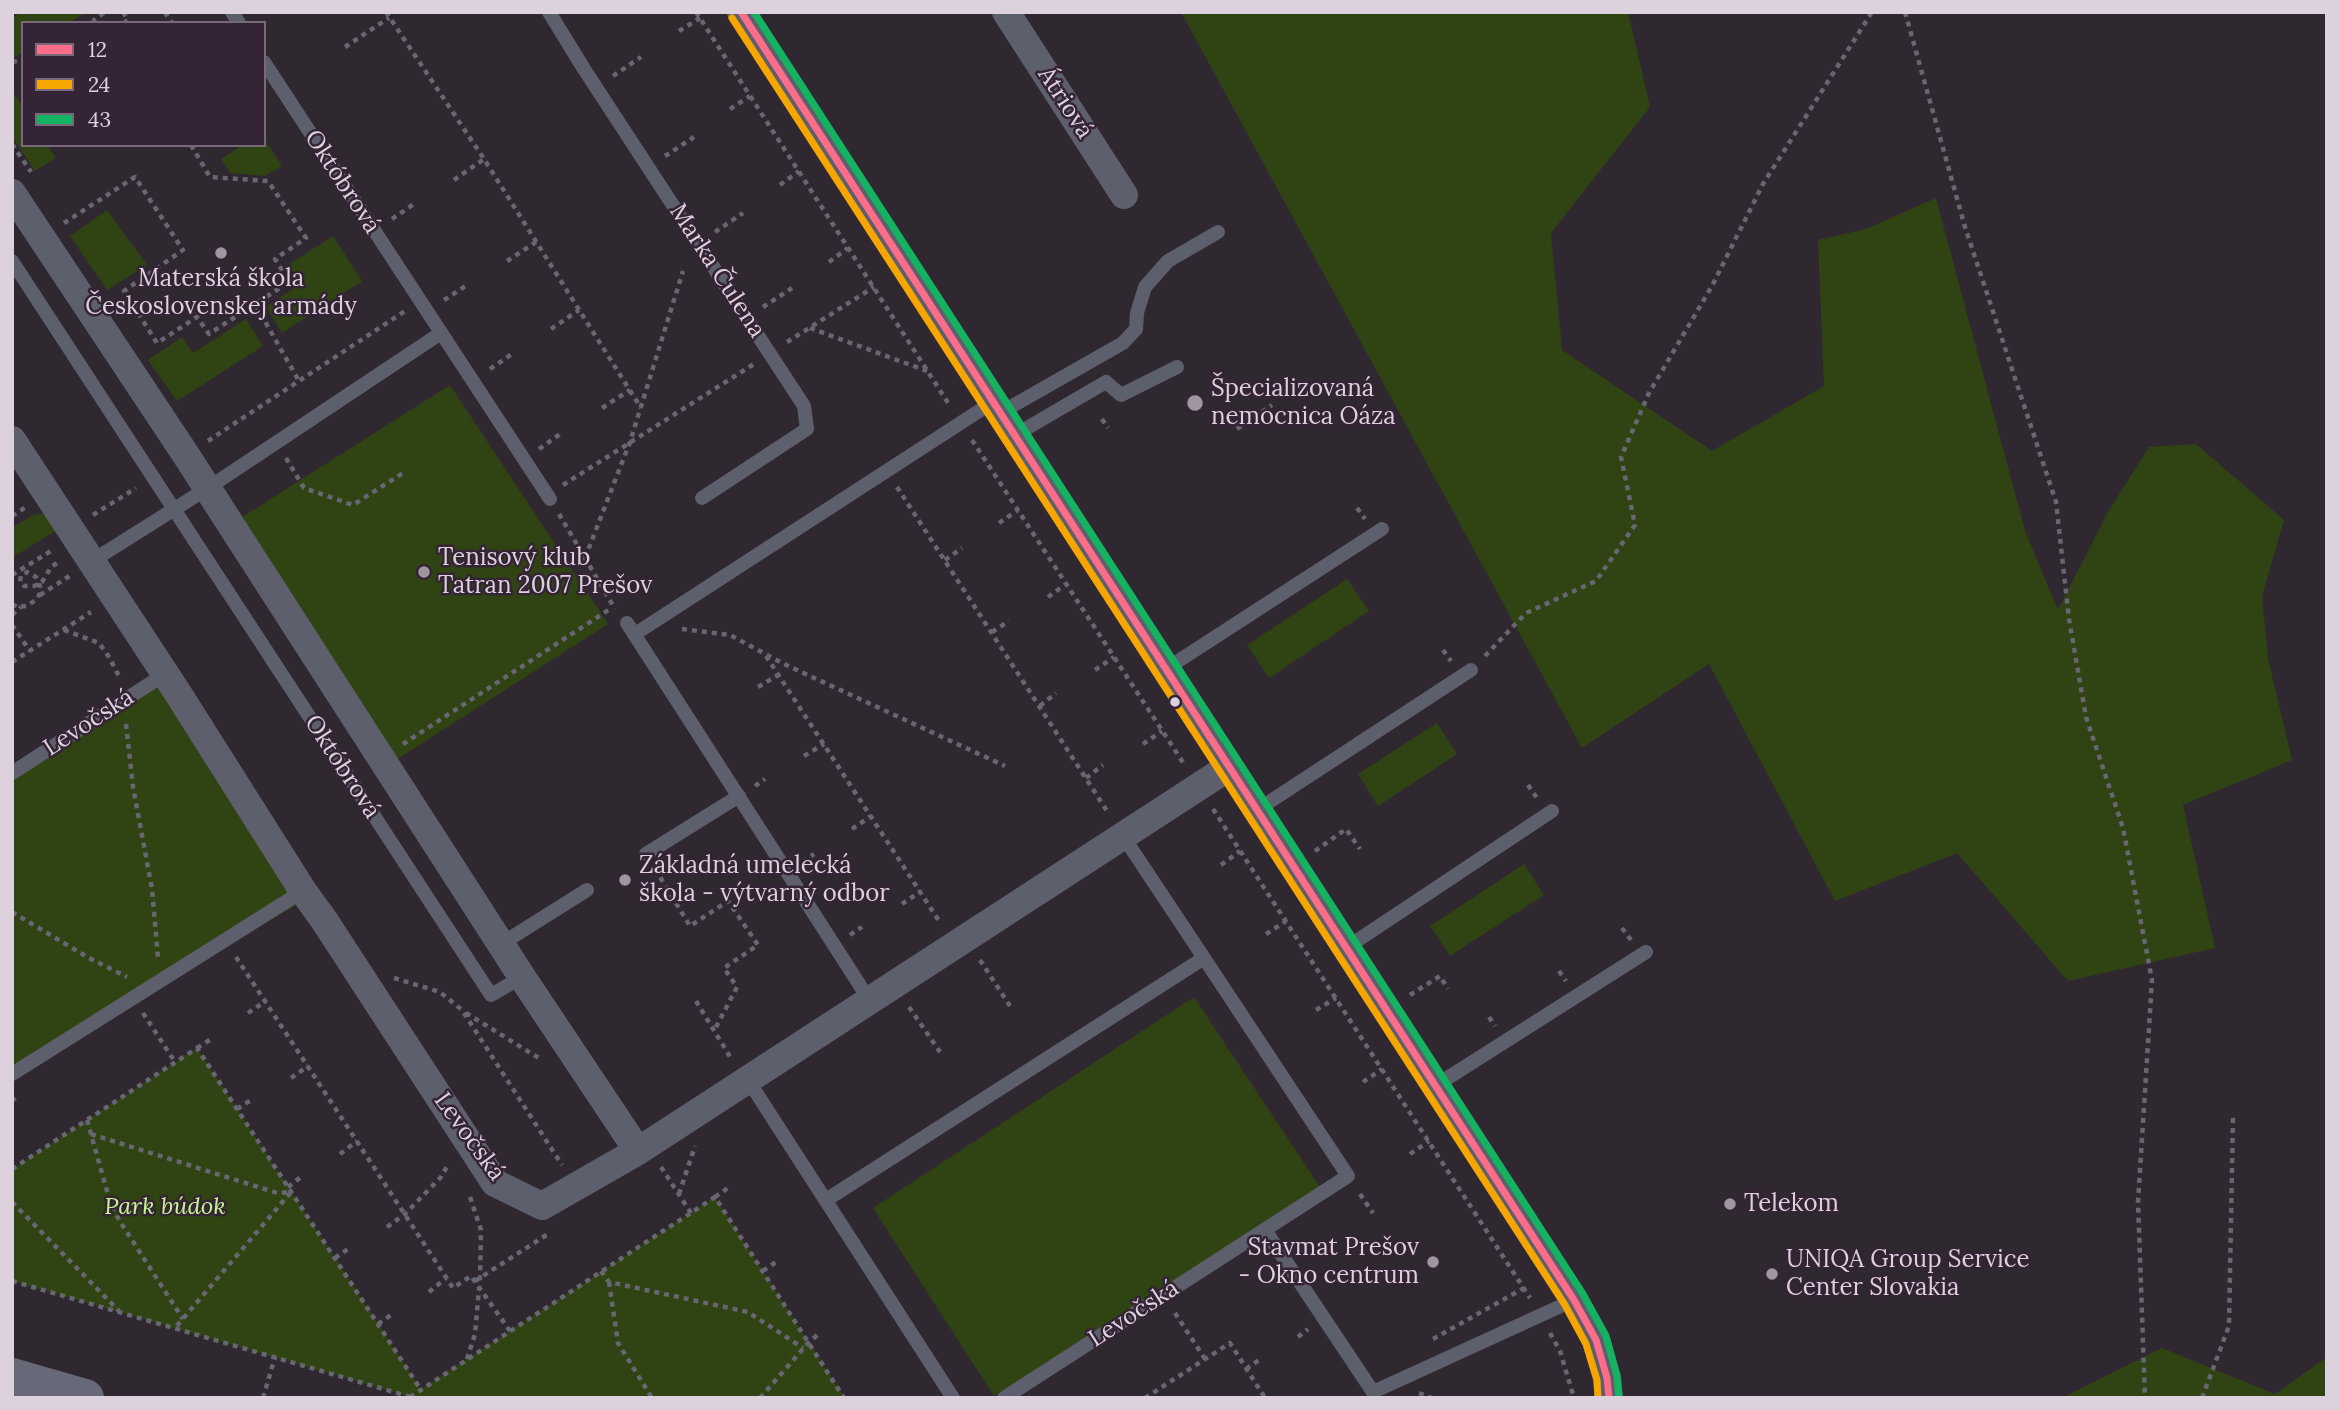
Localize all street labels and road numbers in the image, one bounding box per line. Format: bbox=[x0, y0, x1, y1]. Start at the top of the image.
street label: Átriová bbox=[1031, 62, 1099, 144]
street label: Októbrová bbox=[298, 125, 386, 239]
street label: Marka Čulena bbox=[663, 199, 771, 343]
street label: Levočská bbox=[38, 683, 140, 763]
street label: Októbrová bbox=[298, 710, 386, 824]
street label: Levočská bbox=[427, 1087, 511, 1187]
street label: Levočská bbox=[1083, 1274, 1185, 1354]

